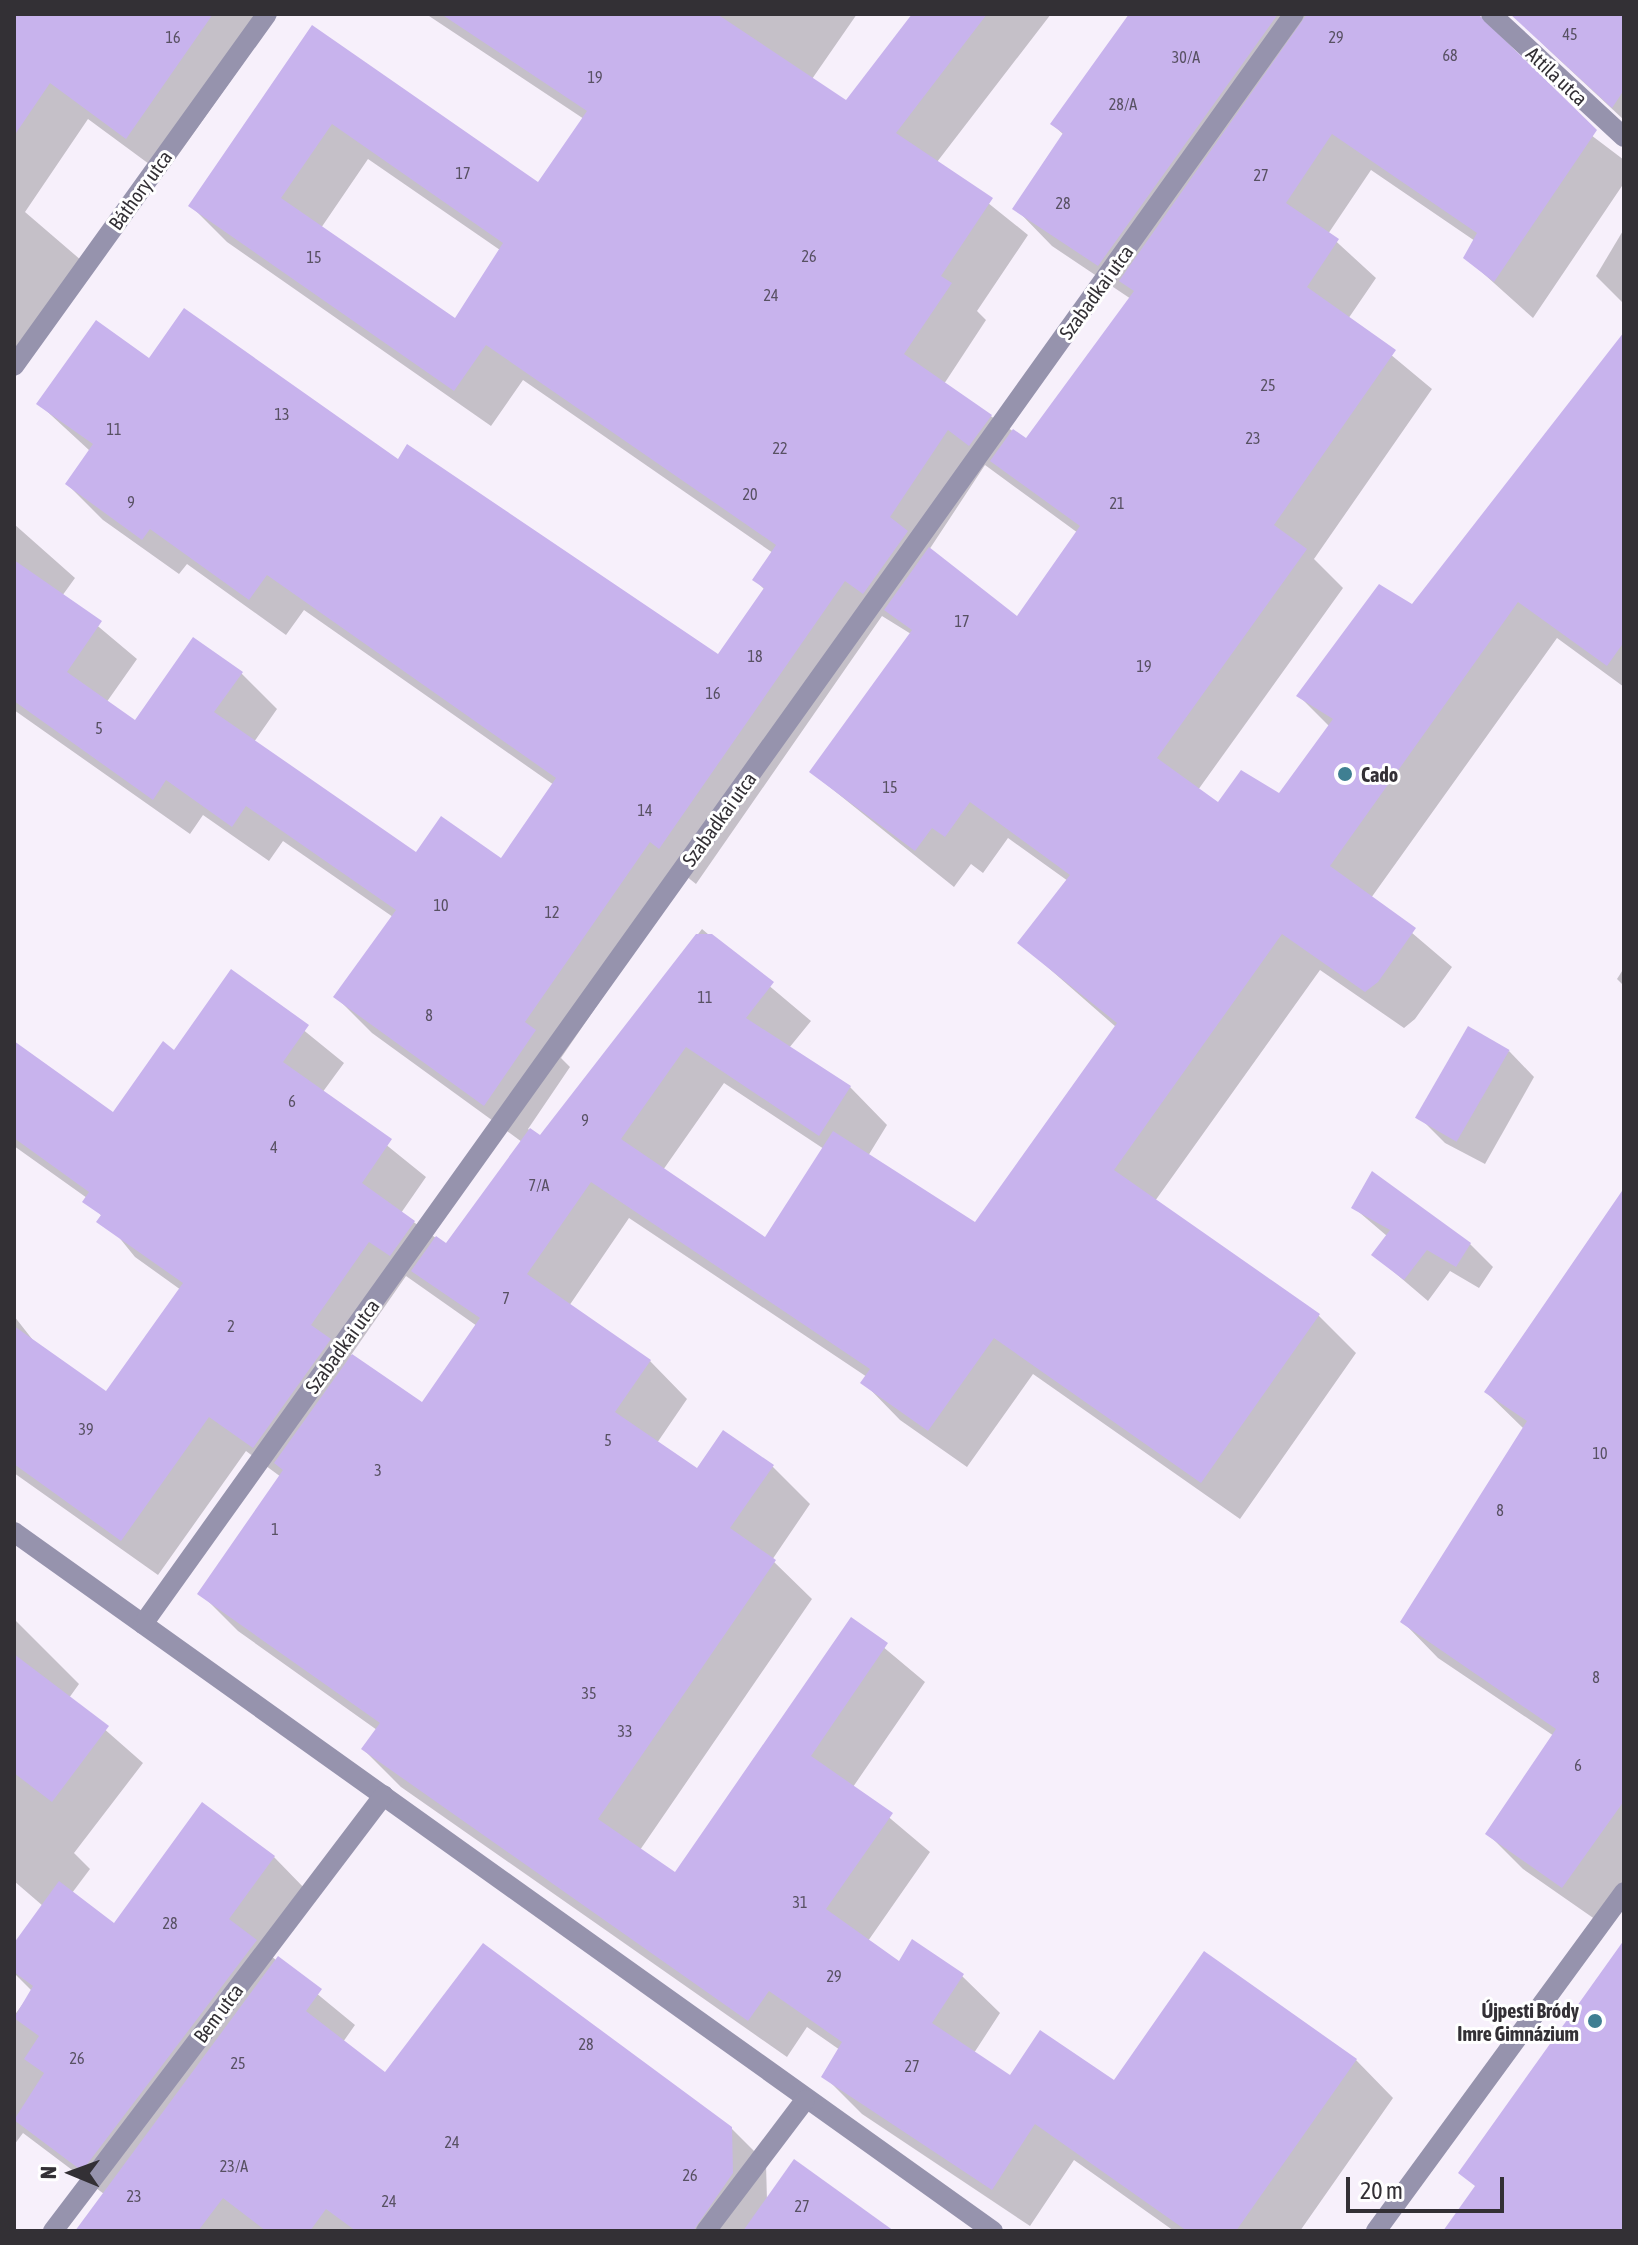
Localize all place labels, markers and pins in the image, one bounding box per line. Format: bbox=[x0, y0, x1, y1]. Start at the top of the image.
place label: Cado bbox=[1361, 762, 1398, 786]
marker: Cado bbox=[1336, 765, 1354, 783]
place label: Újpesti Bródy Imre Gimnázium bbox=[1457, 1998, 1579, 2045]
marker: Újpesti Bródy Imre Gimnázium bbox=[1586, 2012, 1604, 2030]

